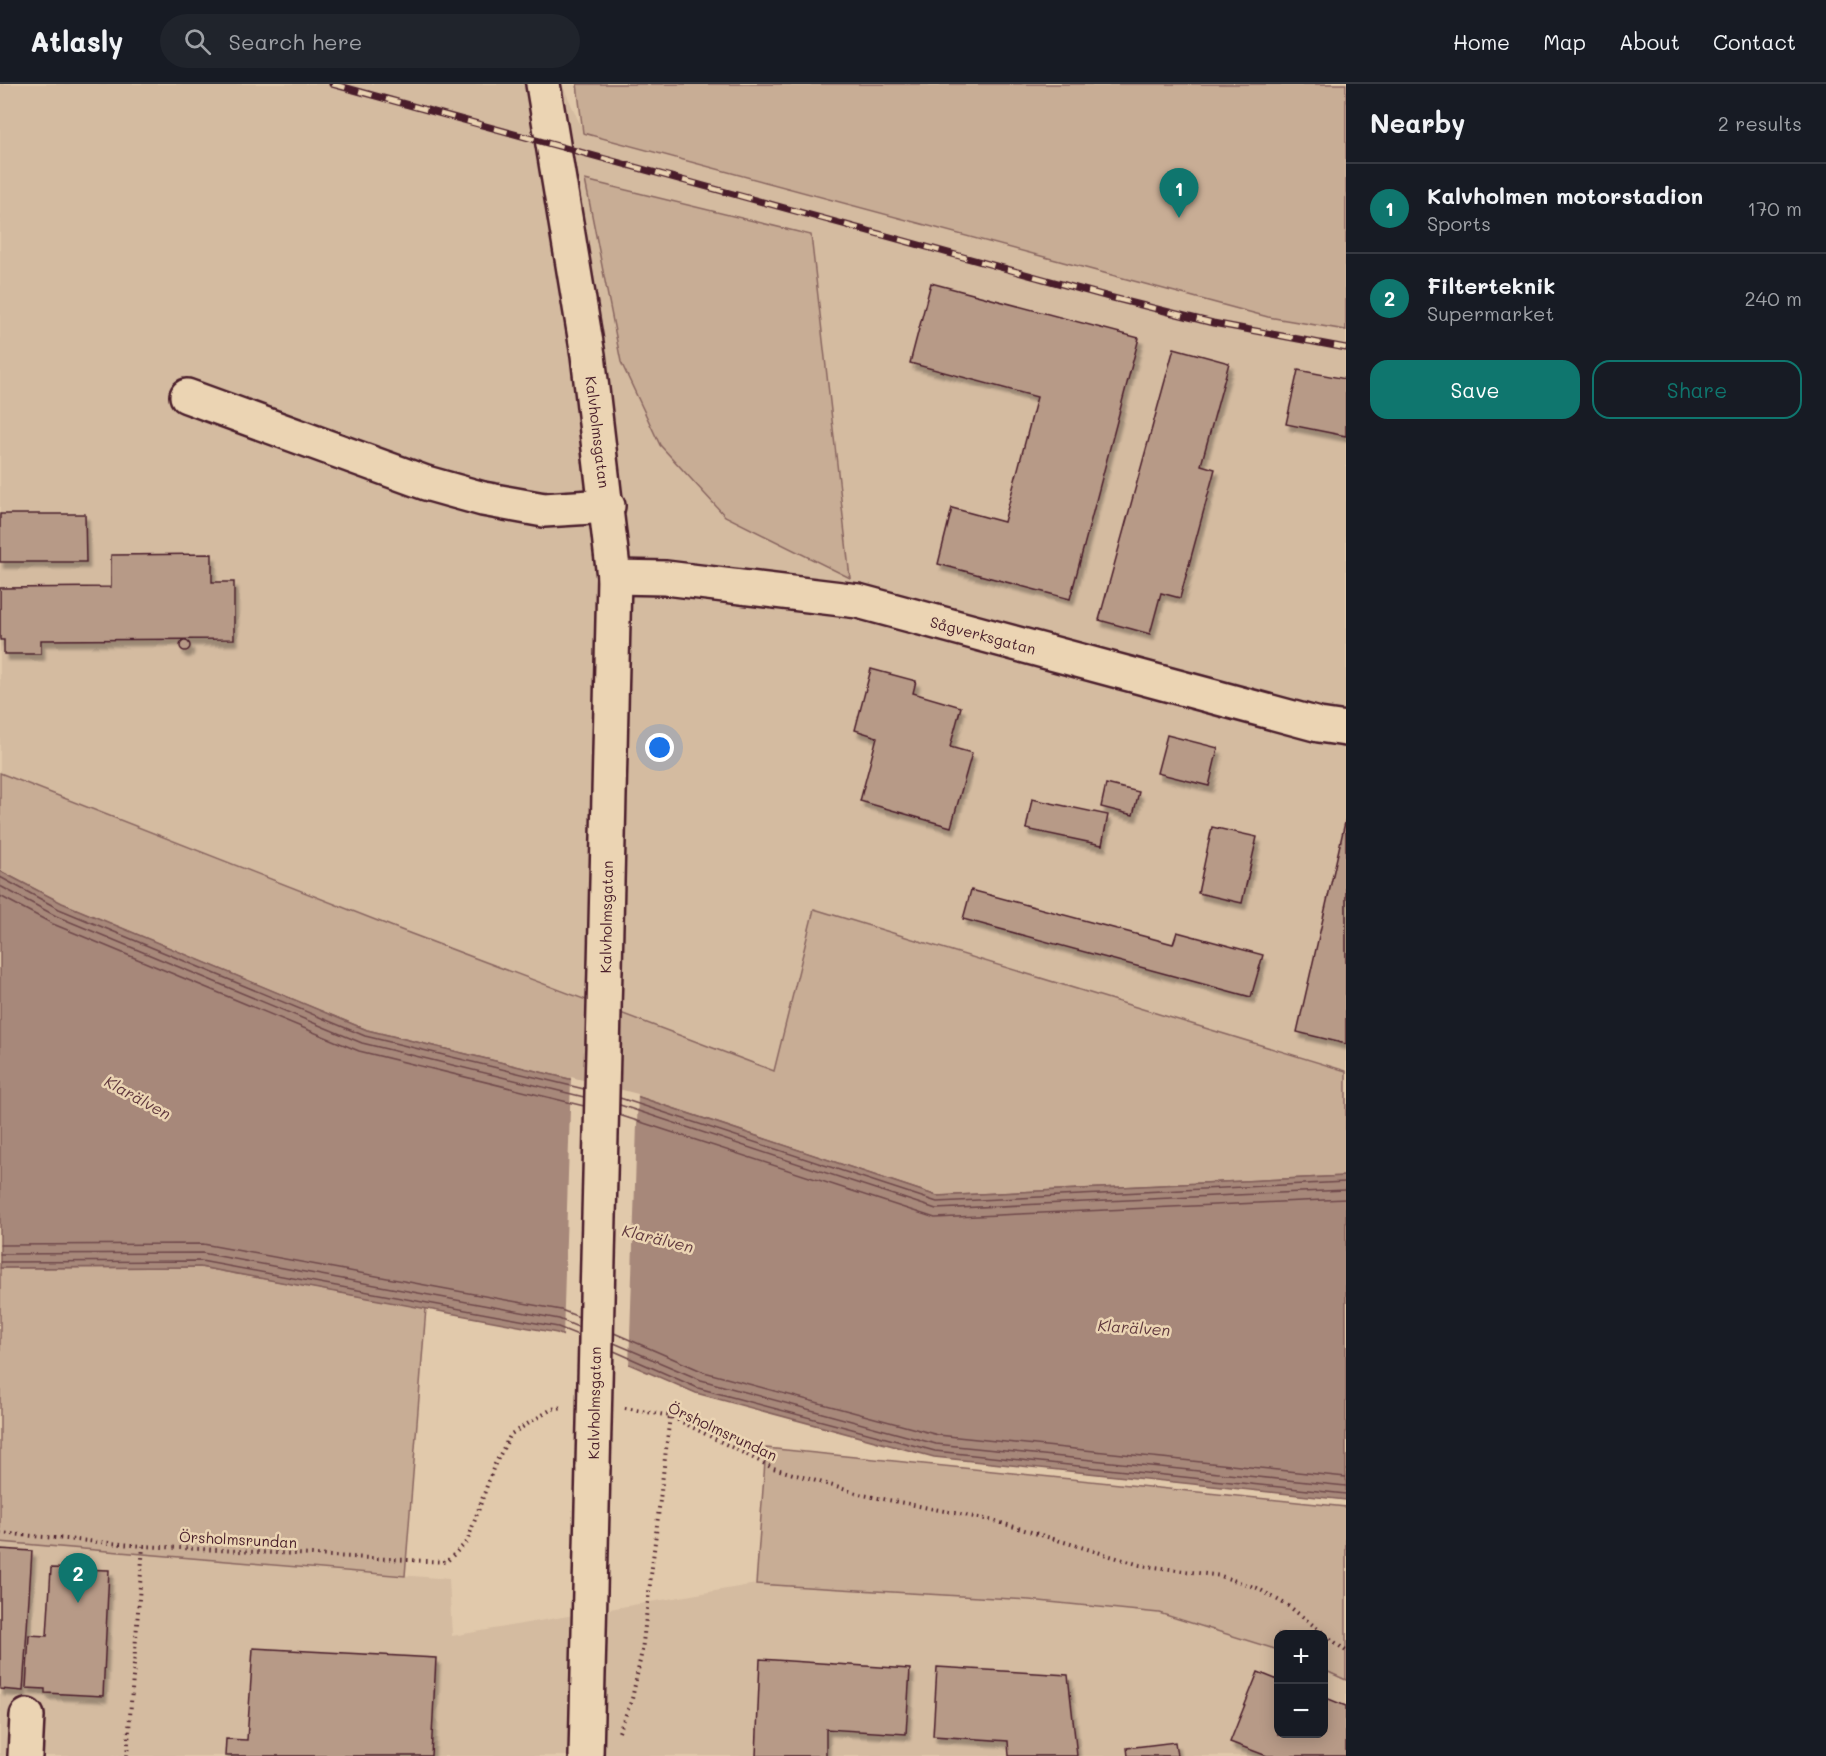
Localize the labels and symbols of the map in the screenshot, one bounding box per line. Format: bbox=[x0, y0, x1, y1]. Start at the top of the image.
pin: 1 bbox=[1160, 168, 1198, 218]
street label: Kalvholmsgatan bbox=[581, 375, 615, 489]
street label: Sågverksgatan bbox=[928, 611, 1038, 659]
your location bbox=[645, 733, 674, 762]
street label: Kalvholmsgatan bbox=[595, 860, 617, 974]
water label: Klarälven bbox=[101, 1070, 175, 1124]
water label: Klarälven bbox=[620, 1219, 696, 1257]
water label: Klarälven bbox=[1097, 1314, 1171, 1340]
street label: Kalvholmsgatan bbox=[583, 1346, 605, 1460]
street label: Örsholmsrundan bbox=[665, 1397, 781, 1465]
street label: Örsholmsrundan bbox=[178, 1526, 298, 1552]
pin: 2 bbox=[58, 1554, 98, 1603]

